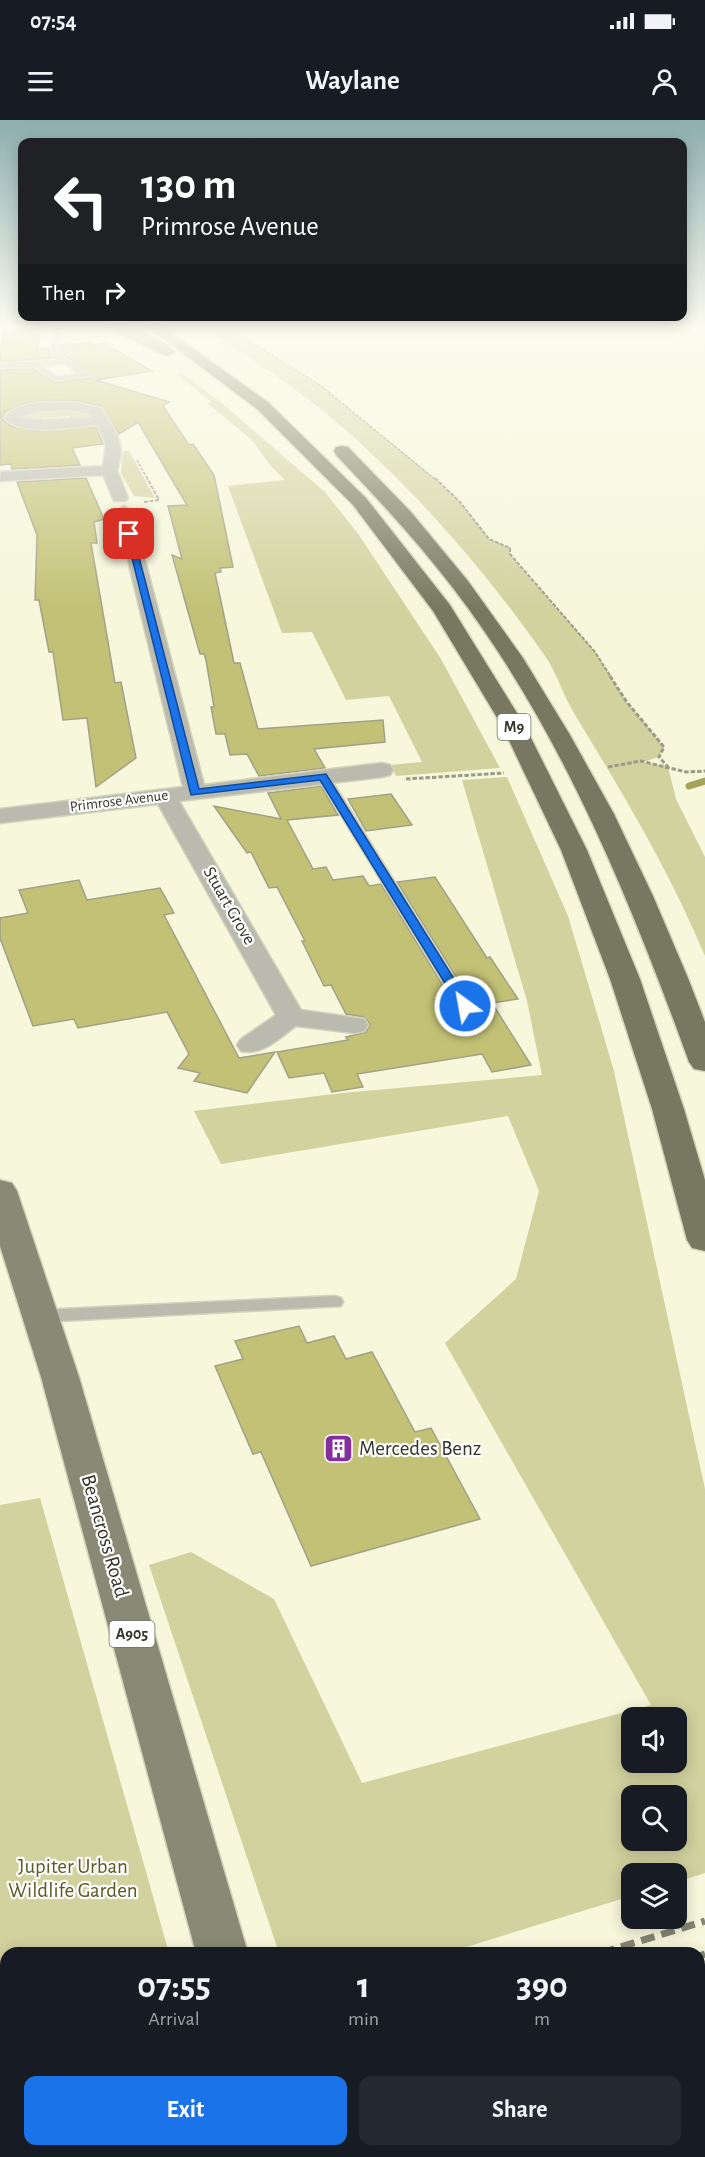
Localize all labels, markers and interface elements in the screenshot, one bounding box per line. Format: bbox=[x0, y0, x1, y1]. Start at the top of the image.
text: 07:54 bbox=[30, 10, 77, 32]
icon: menu bbox=[24, 65, 57, 98]
icon: person bbox=[648, 65, 681, 98]
text: Waylane bbox=[305, 67, 400, 94]
icon: left bbox=[42, 162, 120, 240]
text: 130 m bbox=[141, 164, 236, 206]
text: Primrose Avenue bbox=[141, 213, 319, 240]
icon: right bbox=[98, 276, 131, 309]
text: Then bbox=[42, 282, 86, 304]
pin bbox=[103, 508, 154, 559]
icon: arrive bbox=[112, 517, 145, 550]
road number: M9 bbox=[498, 714, 530, 740]
street label: Primrose Avenue bbox=[69, 788, 169, 814]
street label: Stuart Grove bbox=[200, 864, 258, 948]
position arrow bbox=[433, 974, 497, 1038]
building icon: Mercedes Benz bbox=[322, 1432, 354, 1464]
place label: Mercedes Benz bbox=[359, 1438, 481, 1459]
street label: Beancross Road bbox=[77, 1472, 133, 1600]
road number: A905 bbox=[110, 1621, 154, 1647]
map controls bbox=[621, 1707, 687, 1929]
button: sound bbox=[621, 1707, 687, 1773]
button: search bbox=[621, 1785, 687, 1851]
park label: Jupiter Urban Wildlife Garden bbox=[8, 1856, 138, 1901]
button: layers bbox=[621, 1863, 687, 1929]
text: 07:55 bbox=[137, 1968, 211, 2004]
text: 1 bbox=[357, 1968, 370, 2004]
text: 390 bbox=[516, 1968, 568, 2004]
text: Arrival bbox=[148, 2009, 200, 2029]
text: min bbox=[348, 2009, 379, 2029]
text: m bbox=[534, 2009, 550, 2029]
button: Exit bbox=[24, 2076, 347, 2145]
button: Share bbox=[359, 2076, 681, 2145]

